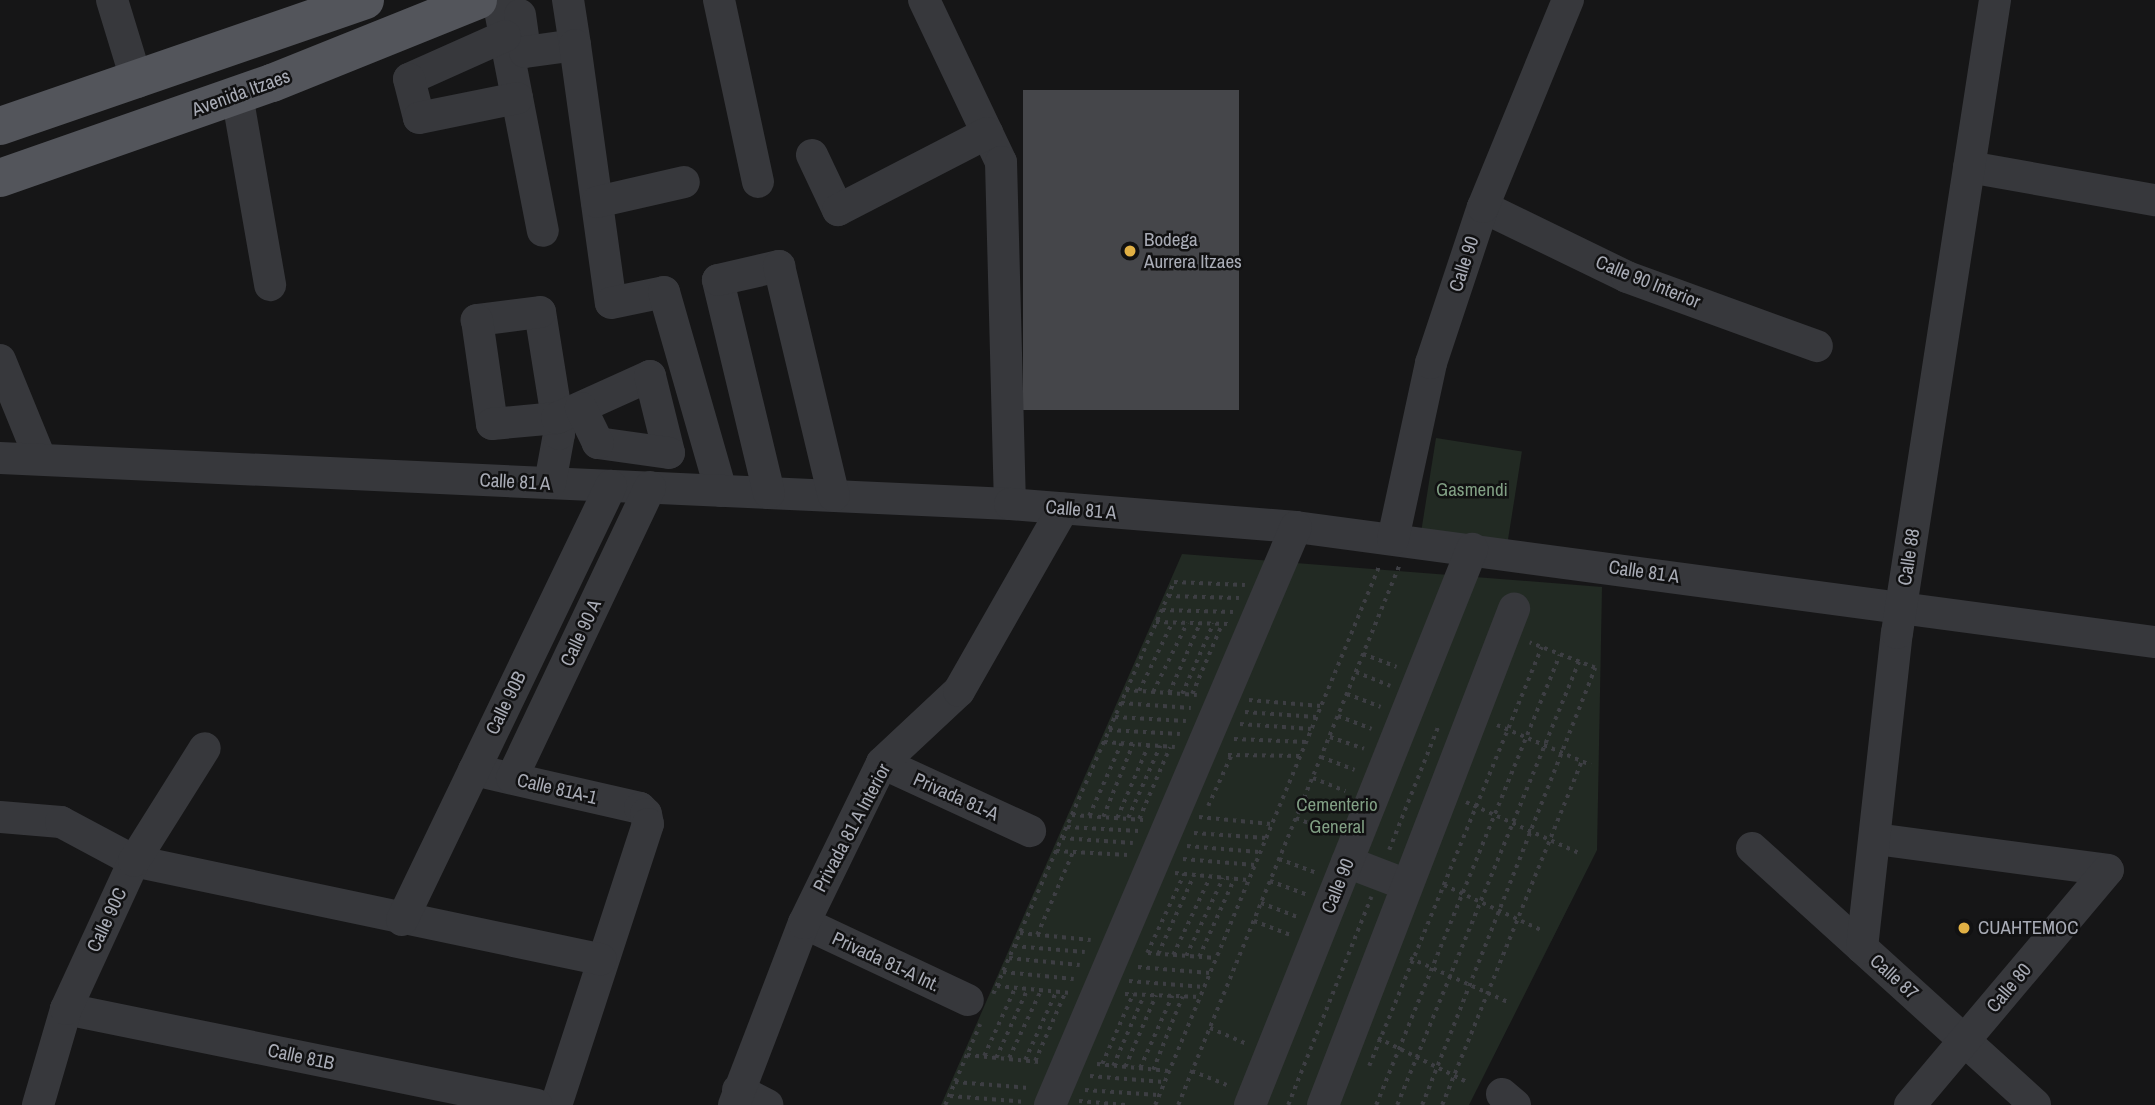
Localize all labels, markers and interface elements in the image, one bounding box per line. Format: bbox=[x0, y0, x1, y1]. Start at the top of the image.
street label: Avenida Itzaes bbox=[189, 65, 293, 121]
place label: Bodega Aurrera Itzaes bbox=[1144, 229, 1242, 273]
street label: Calle 90 bbox=[1444, 233, 1484, 295]
marker: Bodega Aurrera Itzaes bbox=[1122, 243, 1138, 259]
street label: Calle 90 Interior bbox=[1592, 251, 1704, 313]
street label: Calle 81 A bbox=[479, 469, 551, 495]
park label: Gasmendi bbox=[1436, 479, 1508, 501]
street label: Calle 81 A bbox=[1044, 496, 1118, 524]
street label: Calle 88 bbox=[1893, 527, 1925, 587]
street label: Calle 81 A bbox=[1607, 556, 1681, 588]
street label: Calle 90 A bbox=[555, 596, 607, 670]
street label: Calle 90B bbox=[481, 668, 531, 738]
street label: Privada 81 A Interior bbox=[808, 759, 896, 897]
street label: Privada 81-A bbox=[910, 768, 1002, 826]
street label: Calle 81A-1 bbox=[515, 769, 599, 809]
park label: Cementerio General bbox=[1296, 794, 1378, 838]
street label: Calle 90 bbox=[1317, 855, 1359, 917]
street label: Calle 90C bbox=[82, 884, 132, 956]
place label: CUAHTEMOC bbox=[1978, 917, 2078, 939]
marker: CUAHTEMOC bbox=[1956, 920, 1972, 936]
street label: Privada 81-A Int. bbox=[828, 927, 944, 997]
street label: Calle 87 bbox=[1865, 949, 1923, 1005]
street label: Calle 80 bbox=[1982, 959, 2036, 1017]
street label: Calle 81B bbox=[266, 1039, 336, 1075]

